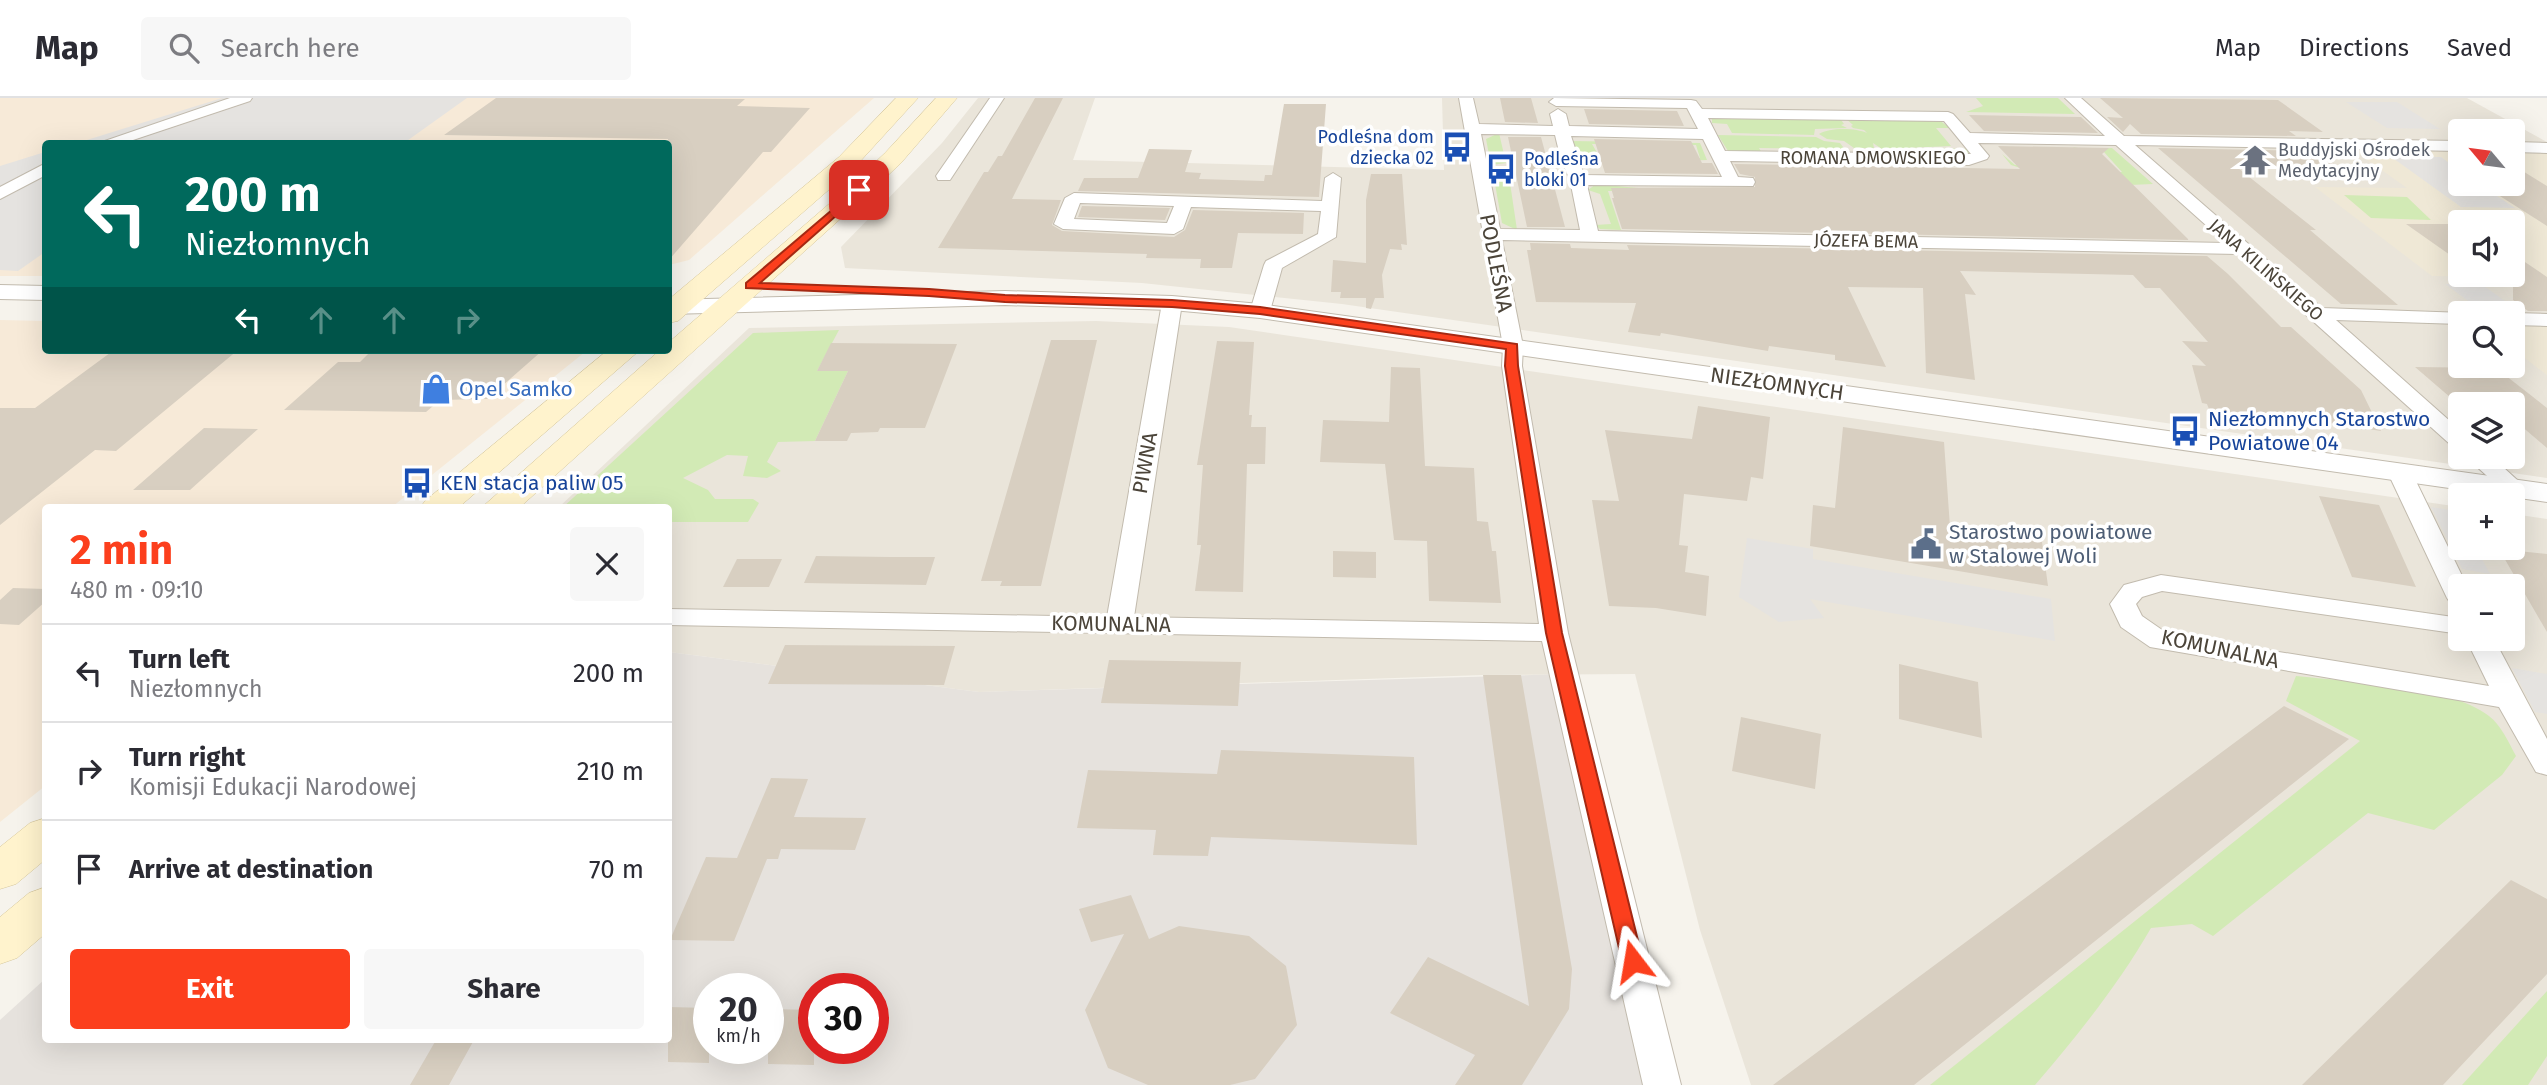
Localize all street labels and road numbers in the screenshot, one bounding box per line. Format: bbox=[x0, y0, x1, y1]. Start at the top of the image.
street label: ROMANA DMOWSKIEGO bbox=[1780, 147, 1966, 169]
street label: PODLEŚNA bbox=[1474, 212, 1518, 314]
street label: JANA KILIŃSKIEGO bbox=[2204, 214, 2328, 326]
street label: JÓZEFA BEMA bbox=[1814, 229, 1919, 253]
street label: NIEZŁOMNYCH bbox=[1709, 362, 1845, 406]
street label: PIWNA bbox=[1127, 430, 1163, 496]
street label: KOMUNALNA bbox=[1051, 610, 1171, 638]
street label: KOMUNALNA bbox=[2159, 624, 2281, 674]

